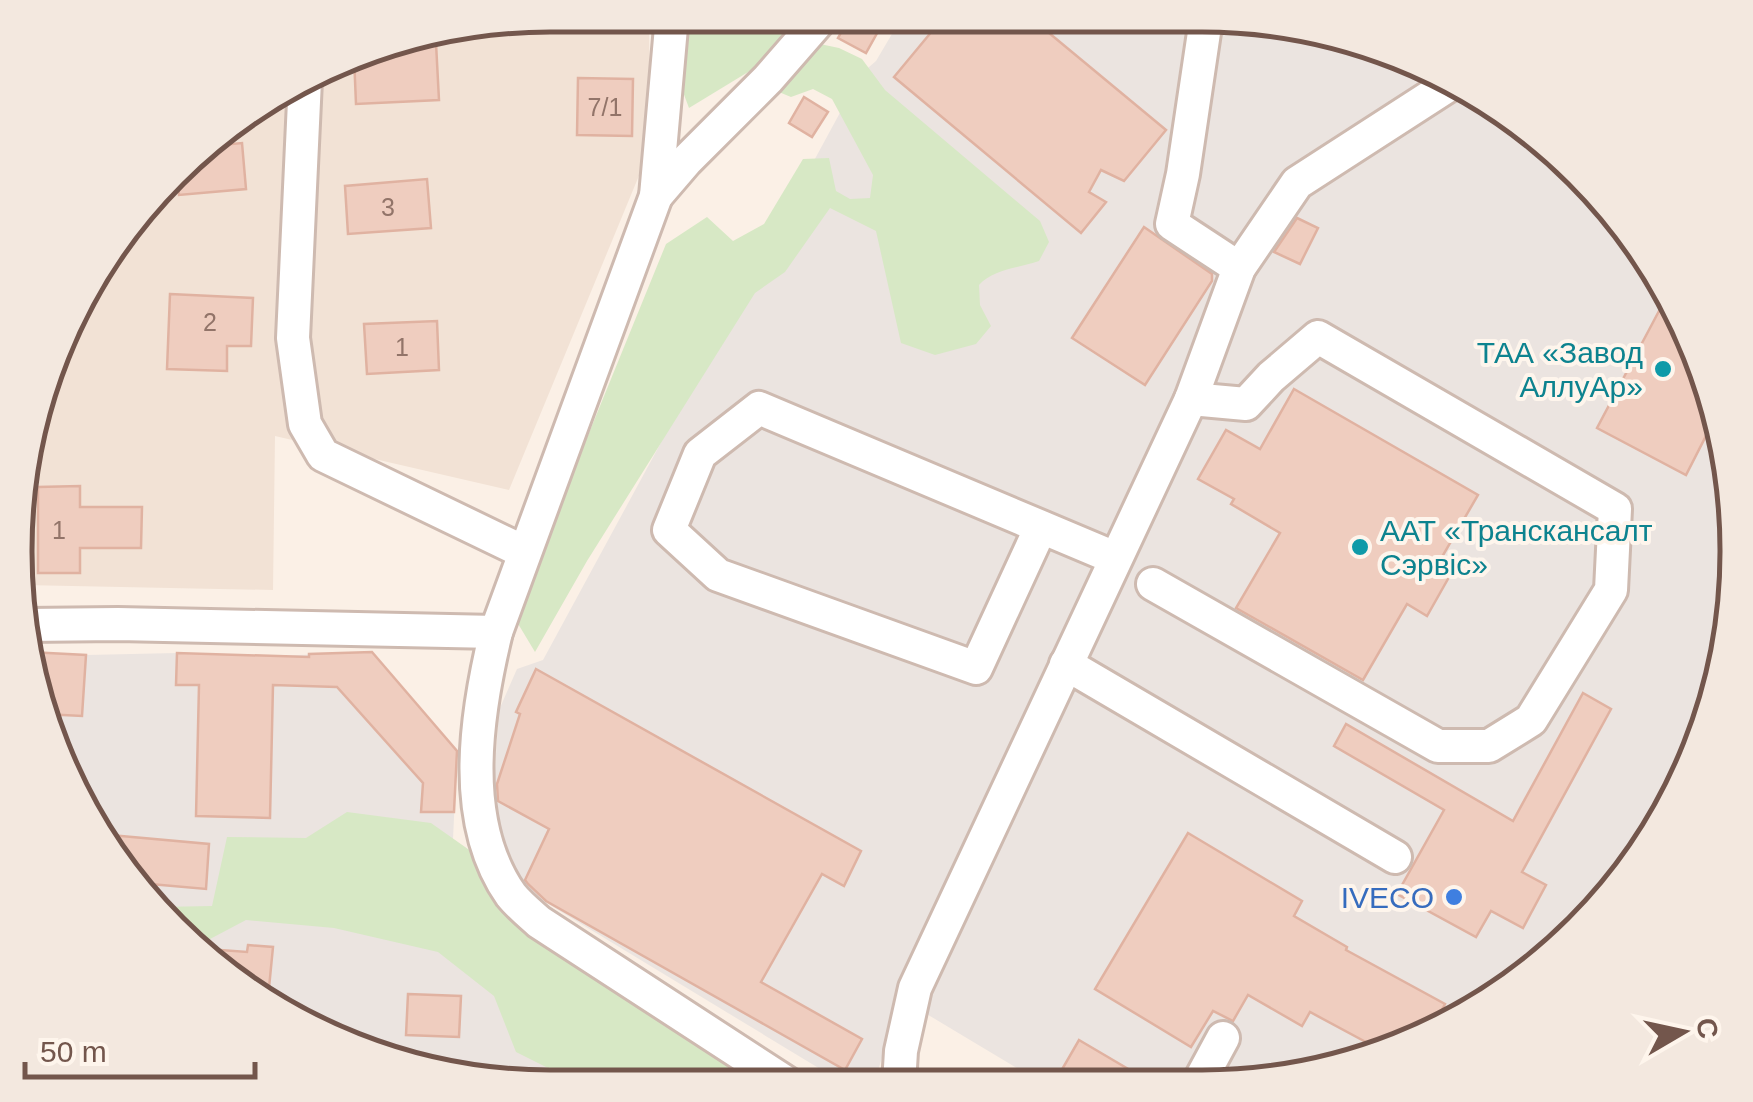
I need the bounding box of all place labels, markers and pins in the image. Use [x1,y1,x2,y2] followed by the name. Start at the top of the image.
[1477,336,1643,403] place label: ТАА «Завод АллуАр»
[1652,358,1674,380] marker: ТАА «Завод АллуАр»
[1380,514,1653,581] place label: ААТ «Транскансалт Сэрвіс»
[1349,536,1371,558] marker: ААТ «Транскансалт Сэрвіс»
[1341,881,1434,914] place label: IVECO
[1443,886,1465,908] marker: IVECO

